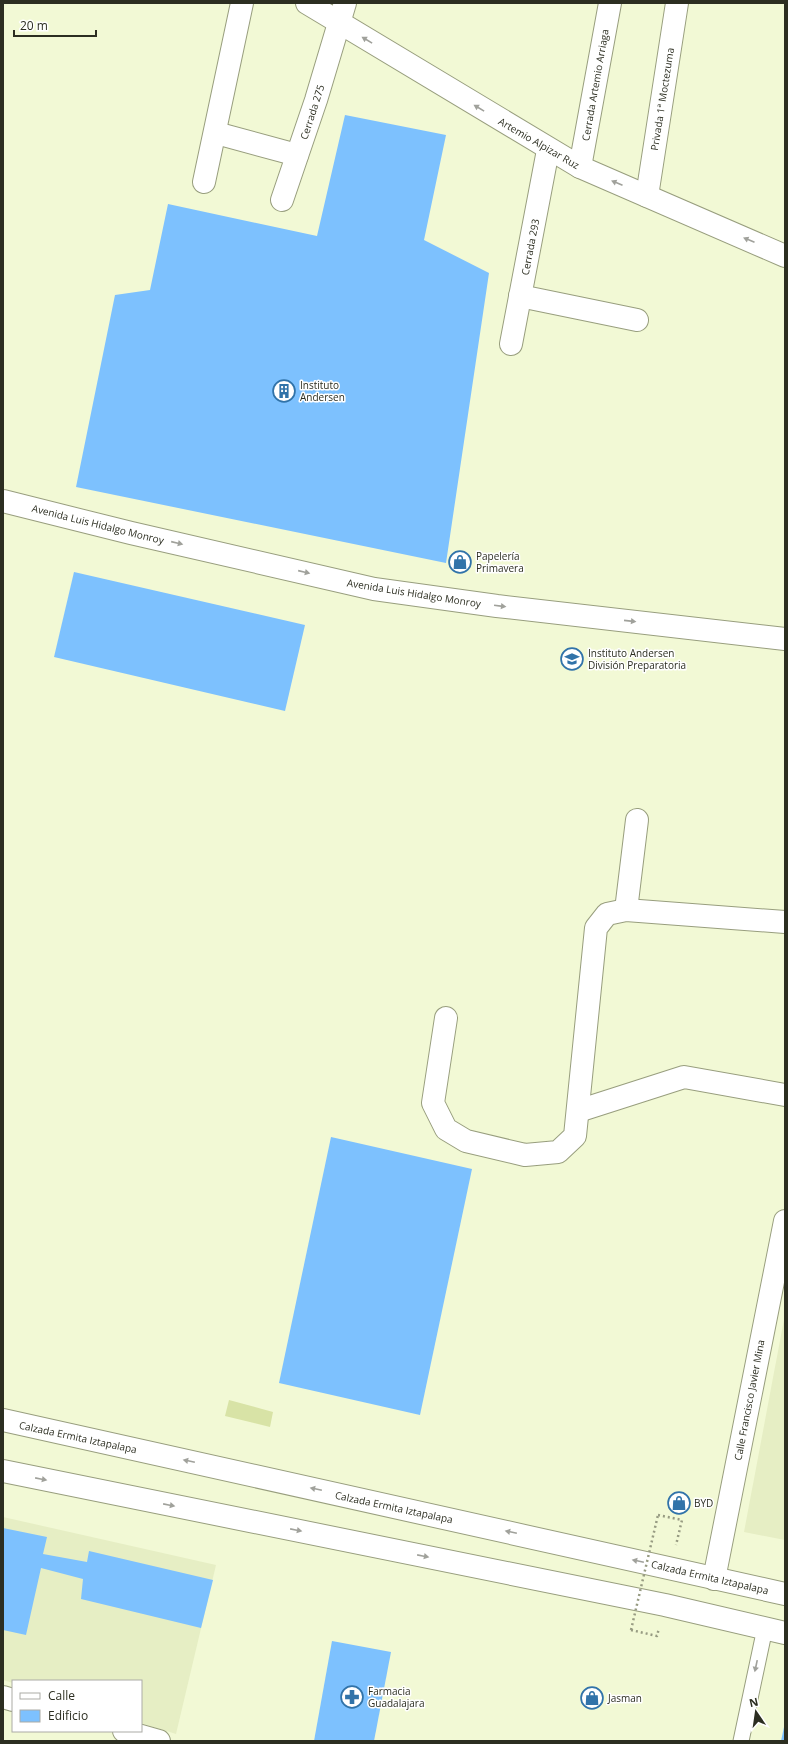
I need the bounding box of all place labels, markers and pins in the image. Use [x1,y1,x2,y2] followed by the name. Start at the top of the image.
[271,378,297,404] building icon: Instituto Andersen
[300,378,345,404] place label: Instituto Andersen
[447,549,473,575] shop icon: Papelería Primavera
[476,549,524,575] place label: Papelería Primavera
[559,646,585,672] school or university icon: Instituto Andersen División Preparatoria
[588,646,686,672] place label: Instituto Andersen División Preparatoria
[666,1490,692,1516] shop icon: BYD
[694,1496,713,1510] place label: BYD
[339,1684,365,1710] pharmacy icon: Farmacia Guadalajara
[368,1684,424,1710] place label: Farmacia Guadalajara
[579,1685,605,1711] shop icon: Jasman
[607,1691,642,1705] place label: Jasman

